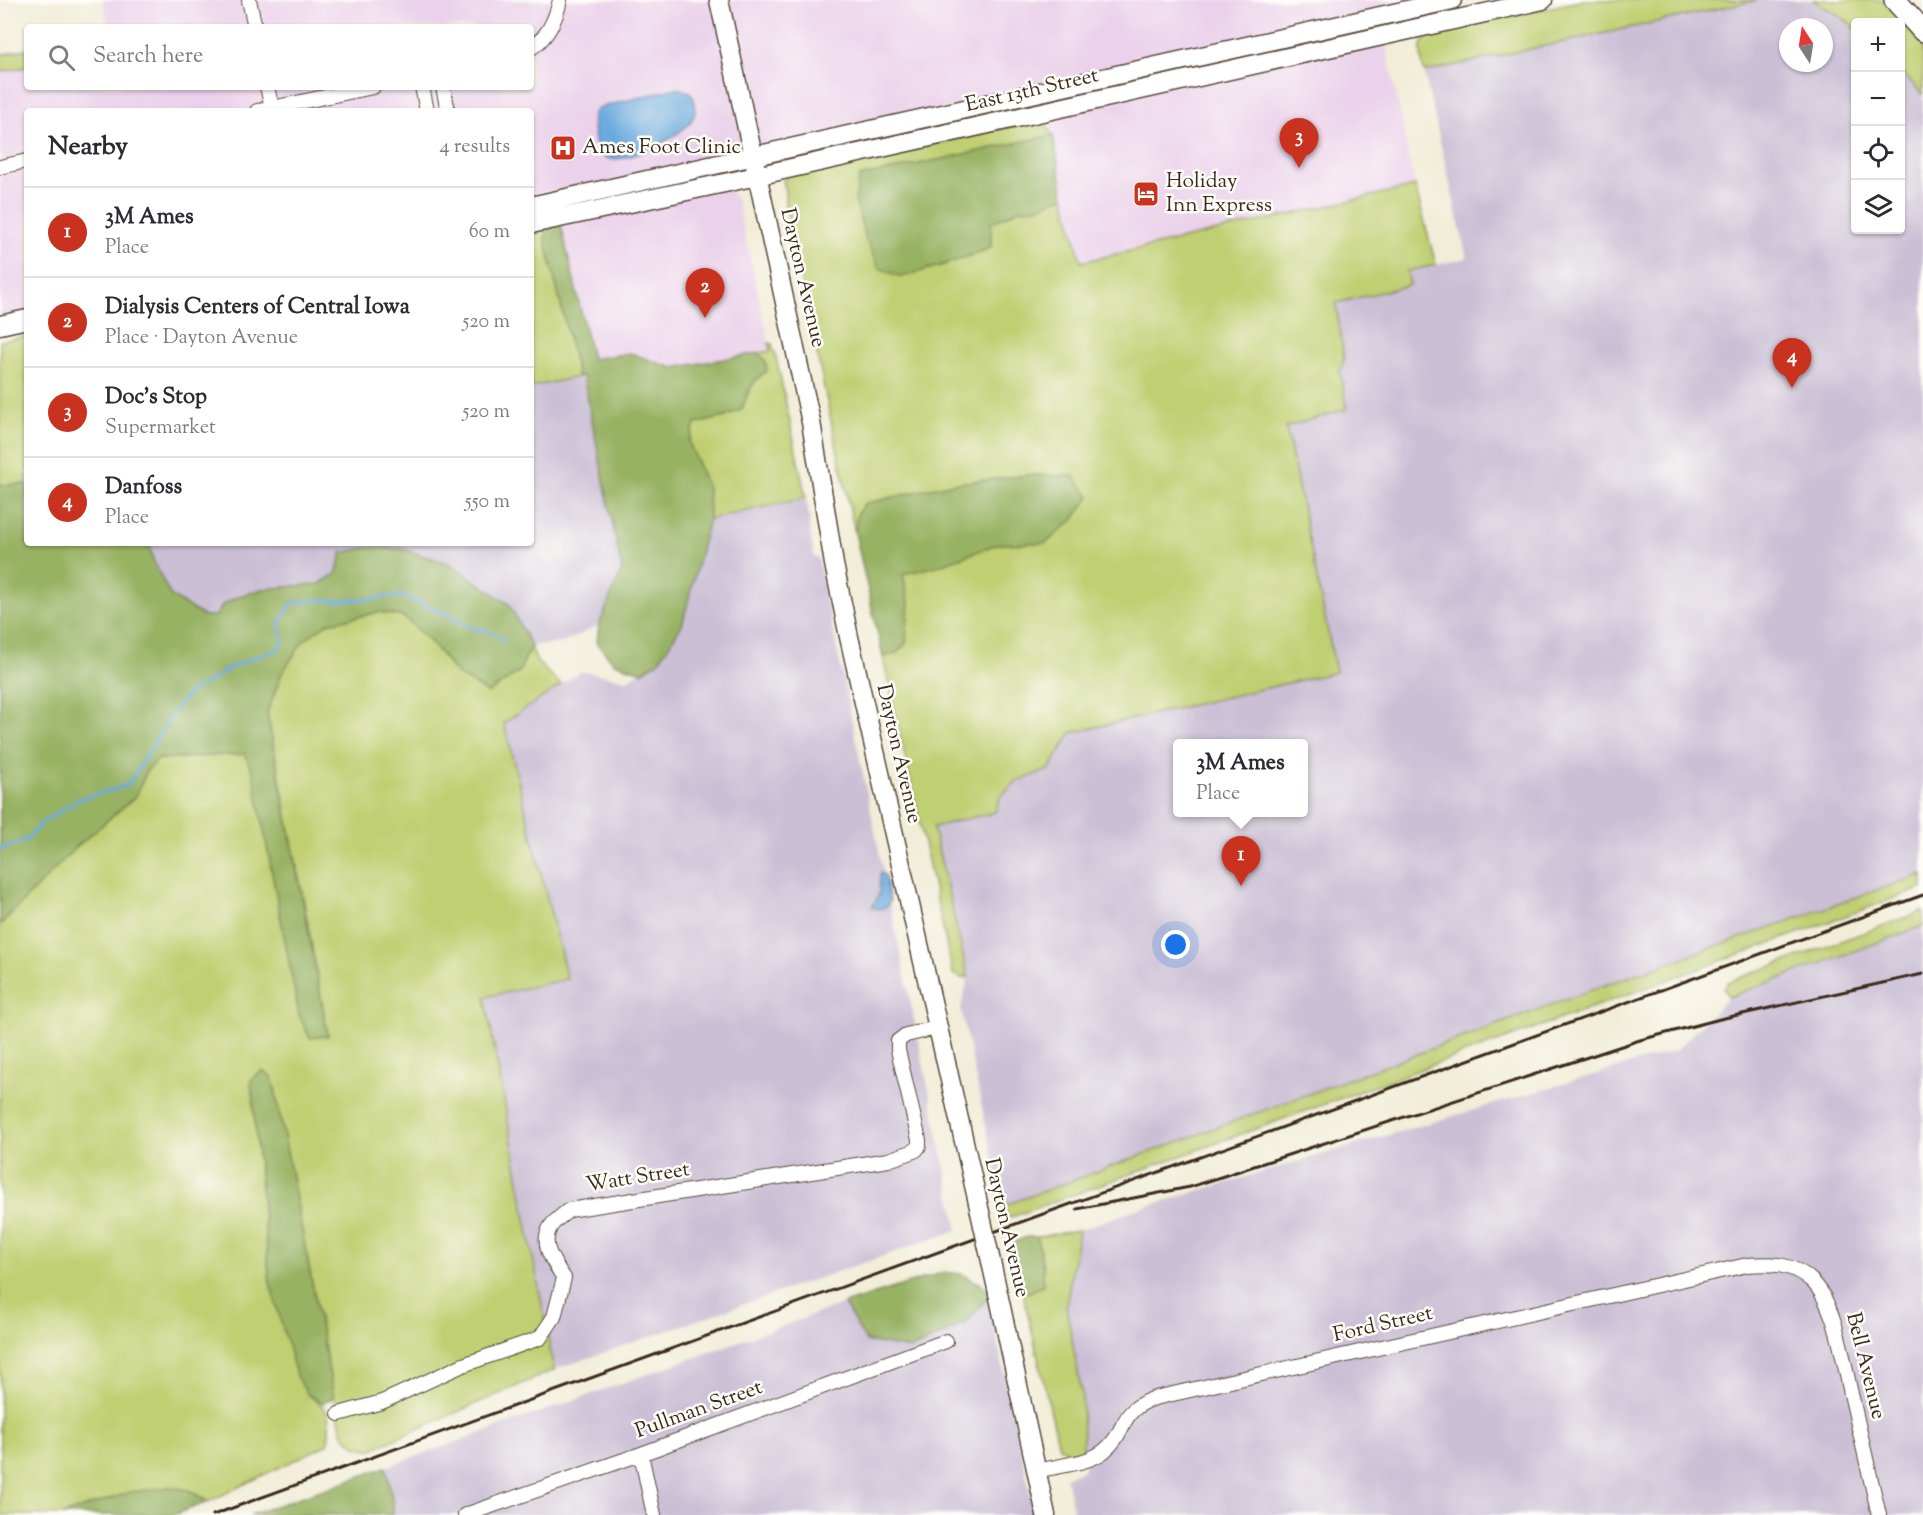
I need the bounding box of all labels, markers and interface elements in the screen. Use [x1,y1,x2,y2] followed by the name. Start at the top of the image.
[1779,18,1833,72] north arrow
[1851,18,1905,234] map controls
[1851,18,1905,72] button: +
[24,24,534,90] search box
[45,41,78,74] icon: search
[93,41,203,73] text: Search here
[962,61,1102,121] street label: East 13th Street
[1851,72,1905,126] button: −
[1280,118,1318,168] pin: 3
[1851,126,1905,180] button: locate
[48,129,128,166] text: Nearby
[439,133,510,162] text: 4 results
[548,133,578,163] hospital icon: Ames Foot Clinic
[582,133,741,163] place label: Ames Foot Clinic
[1166,167,1272,221] place label: Holiday Inn Express
[1131,179,1161,209] hotel icon: Holiday Inn Express
[1851,180,1905,234] button: layers
[105,202,194,234] text: 3M Ames
[771,205,833,351] street label: Dayton Avenue
[64,218,71,247] text: 1
[469,218,510,247] text: 60 m
[105,234,149,263] text: Place
[686,268,724,318] pin: 2
[105,292,410,324] text: Dialysis Centers of Central Iowa
[63,308,72,337] text: 2
[462,308,510,337] text: 520 m
[105,324,298,353] text: Place · Dayton Avenue
[1772,338,1812,388] pin: 4
[105,382,207,414] text: Doc's Stop
[63,398,72,427] text: 3
[462,398,510,427] text: 520 m
[105,414,216,443] text: Supermarket
[105,472,182,504] text: Danfoss
[62,488,73,517] text: 4
[465,488,510,517] text: 550 m
[105,504,149,533] text: Place
[867,681,929,827] street label: Dayton Avenue
[1173,739,1308,817] popup
[1196,748,1285,780] text: 3M Ames
[1196,780,1240,809] text: Place
[1222,836,1260,886] pin: 1
[1161,930,1190,959] your location
[584,1155,692,1201] street label: Watt Street
[975,1155,1037,1301] street label: Dayton Avenue
[1330,1299,1436,1351] street label: Ford Street
[1837,1309,1893,1423] street label: Bell Avenue
[631,1373,767,1447] street label: Pullman Street

